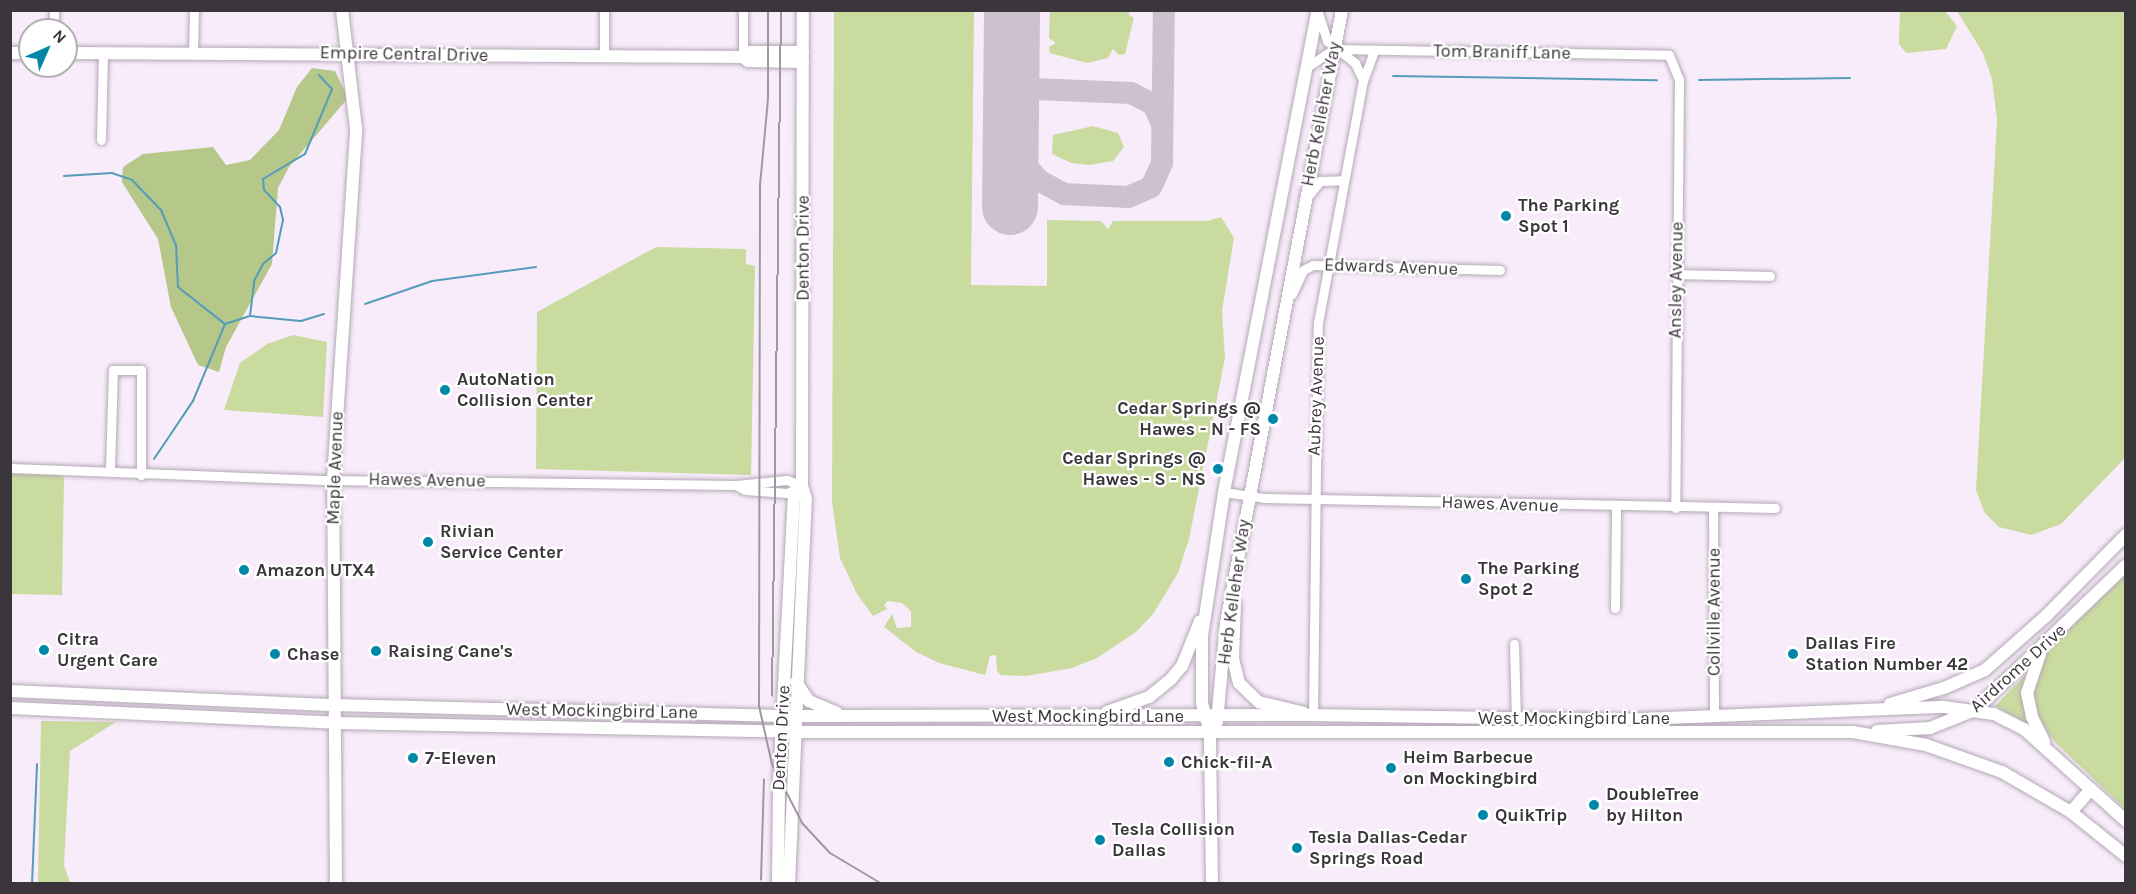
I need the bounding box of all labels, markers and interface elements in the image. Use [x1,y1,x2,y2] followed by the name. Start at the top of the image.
[18,18,78,78] north arrow
[49,26,70,47] text: N
[1296,40,1346,188] street label: Herb Kelleher Way
[1433,40,1571,64] street label: Tom Braniff Lane
[320,42,488,66] street label: Empire Central Drive
[792,195,814,301] street label: Denton Drive
[1518,195,1619,238] place label: The Parking Spot 1
[1499,209,1513,223] marker: The Parking Spot 1
[1664,221,1688,339] street label: Ansley Avenue
[1324,254,1458,280] street label: Edwards Avenue
[1303,336,1329,456] street label: Aubrey Avenue
[457,369,593,412] place label: AutoNation Collision Center
[438,383,452,397] marker: AutoNation Collision Center
[1117,398,1261,440] place label: Cedar Springs @ Hawes - N - FS
[322,411,348,525] street label: Maple Avenue
[1266,412,1280,426] marker: Cedar Springs @ Hawes - N - FS
[1062,448,1206,490] place label: Cedar Springs @ Hawes - S - NS
[1211,462,1225,476] marker: Cedar Springs @ Hawes - S - NS
[368,468,486,492] street label: Hawes Avenue
[1441,491,1559,517] street label: Hawes Avenue
[1213,518,1255,666] street label: Herb Kelleher Way
[440,521,563,564] place label: Rivian Service Center
[421,535,435,549] marker: Rivian Service Center
[1703,548,1725,676] street label: Collville Avenue
[1478,558,1579,600] place label: The Parking Spot 2
[256,559,375,581] place label: Amazon UTX4
[237,563,251,577] marker: Amazon UTX4
[1459,572,1473,586] marker: The Parking Spot 2
[1966,619,2070,717] street label: Airdrome Drive
[57,629,158,672] place label: Citra Urgent Care
[1805,633,1968,676] place label: Dallas Fire Station Number 42
[388,640,513,662] place label: Raising Cane's
[35,641,53,659] marker: Citra Urgent Care
[287,643,339,665] place label: Chase
[369,644,383,658] marker: Raising Cane's
[268,647,282,661] marker: Chase
[1786,647,1800,661] marker: Dallas Fire Station Number 42
[767,685,795,791] street label: Denton Drive
[506,699,698,723] street label: West Mockingbird Lane
[992,705,1184,727] street label: West Mockingbird Lane
[1478,707,1670,729] street label: West Mockingbird Lane
[425,747,496,769] place label: 7-Eleven
[1403,747,1538,789] place label: Heim Barbecue on Mockingbird
[406,751,420,765] marker: 7-Eleven
[1181,751,1272,773] place label: Chick-fil-A
[1162,755,1176,769] marker: Chick-fil-A
[1384,761,1398,775] marker: Heim Barbecue on Mockingbird
[1606,784,1699,826] place label: DoubleTree by Hilton
[1587,798,1601,812] marker: DoubleTree by Hilton
[1495,804,1567,826] place label: QuikTrip
[1476,808,1490,822] marker: QuikTrip
[1112,819,1235,862] place label: Tesla Collision Dallas
[1309,827,1467,870] place label: Tesla Dallas-Cedar Springs Road
[1093,833,1107,847] marker: Tesla Collision Dallas
[1290,841,1304,855] marker: Tesla Dallas-Cedar Springs Road

